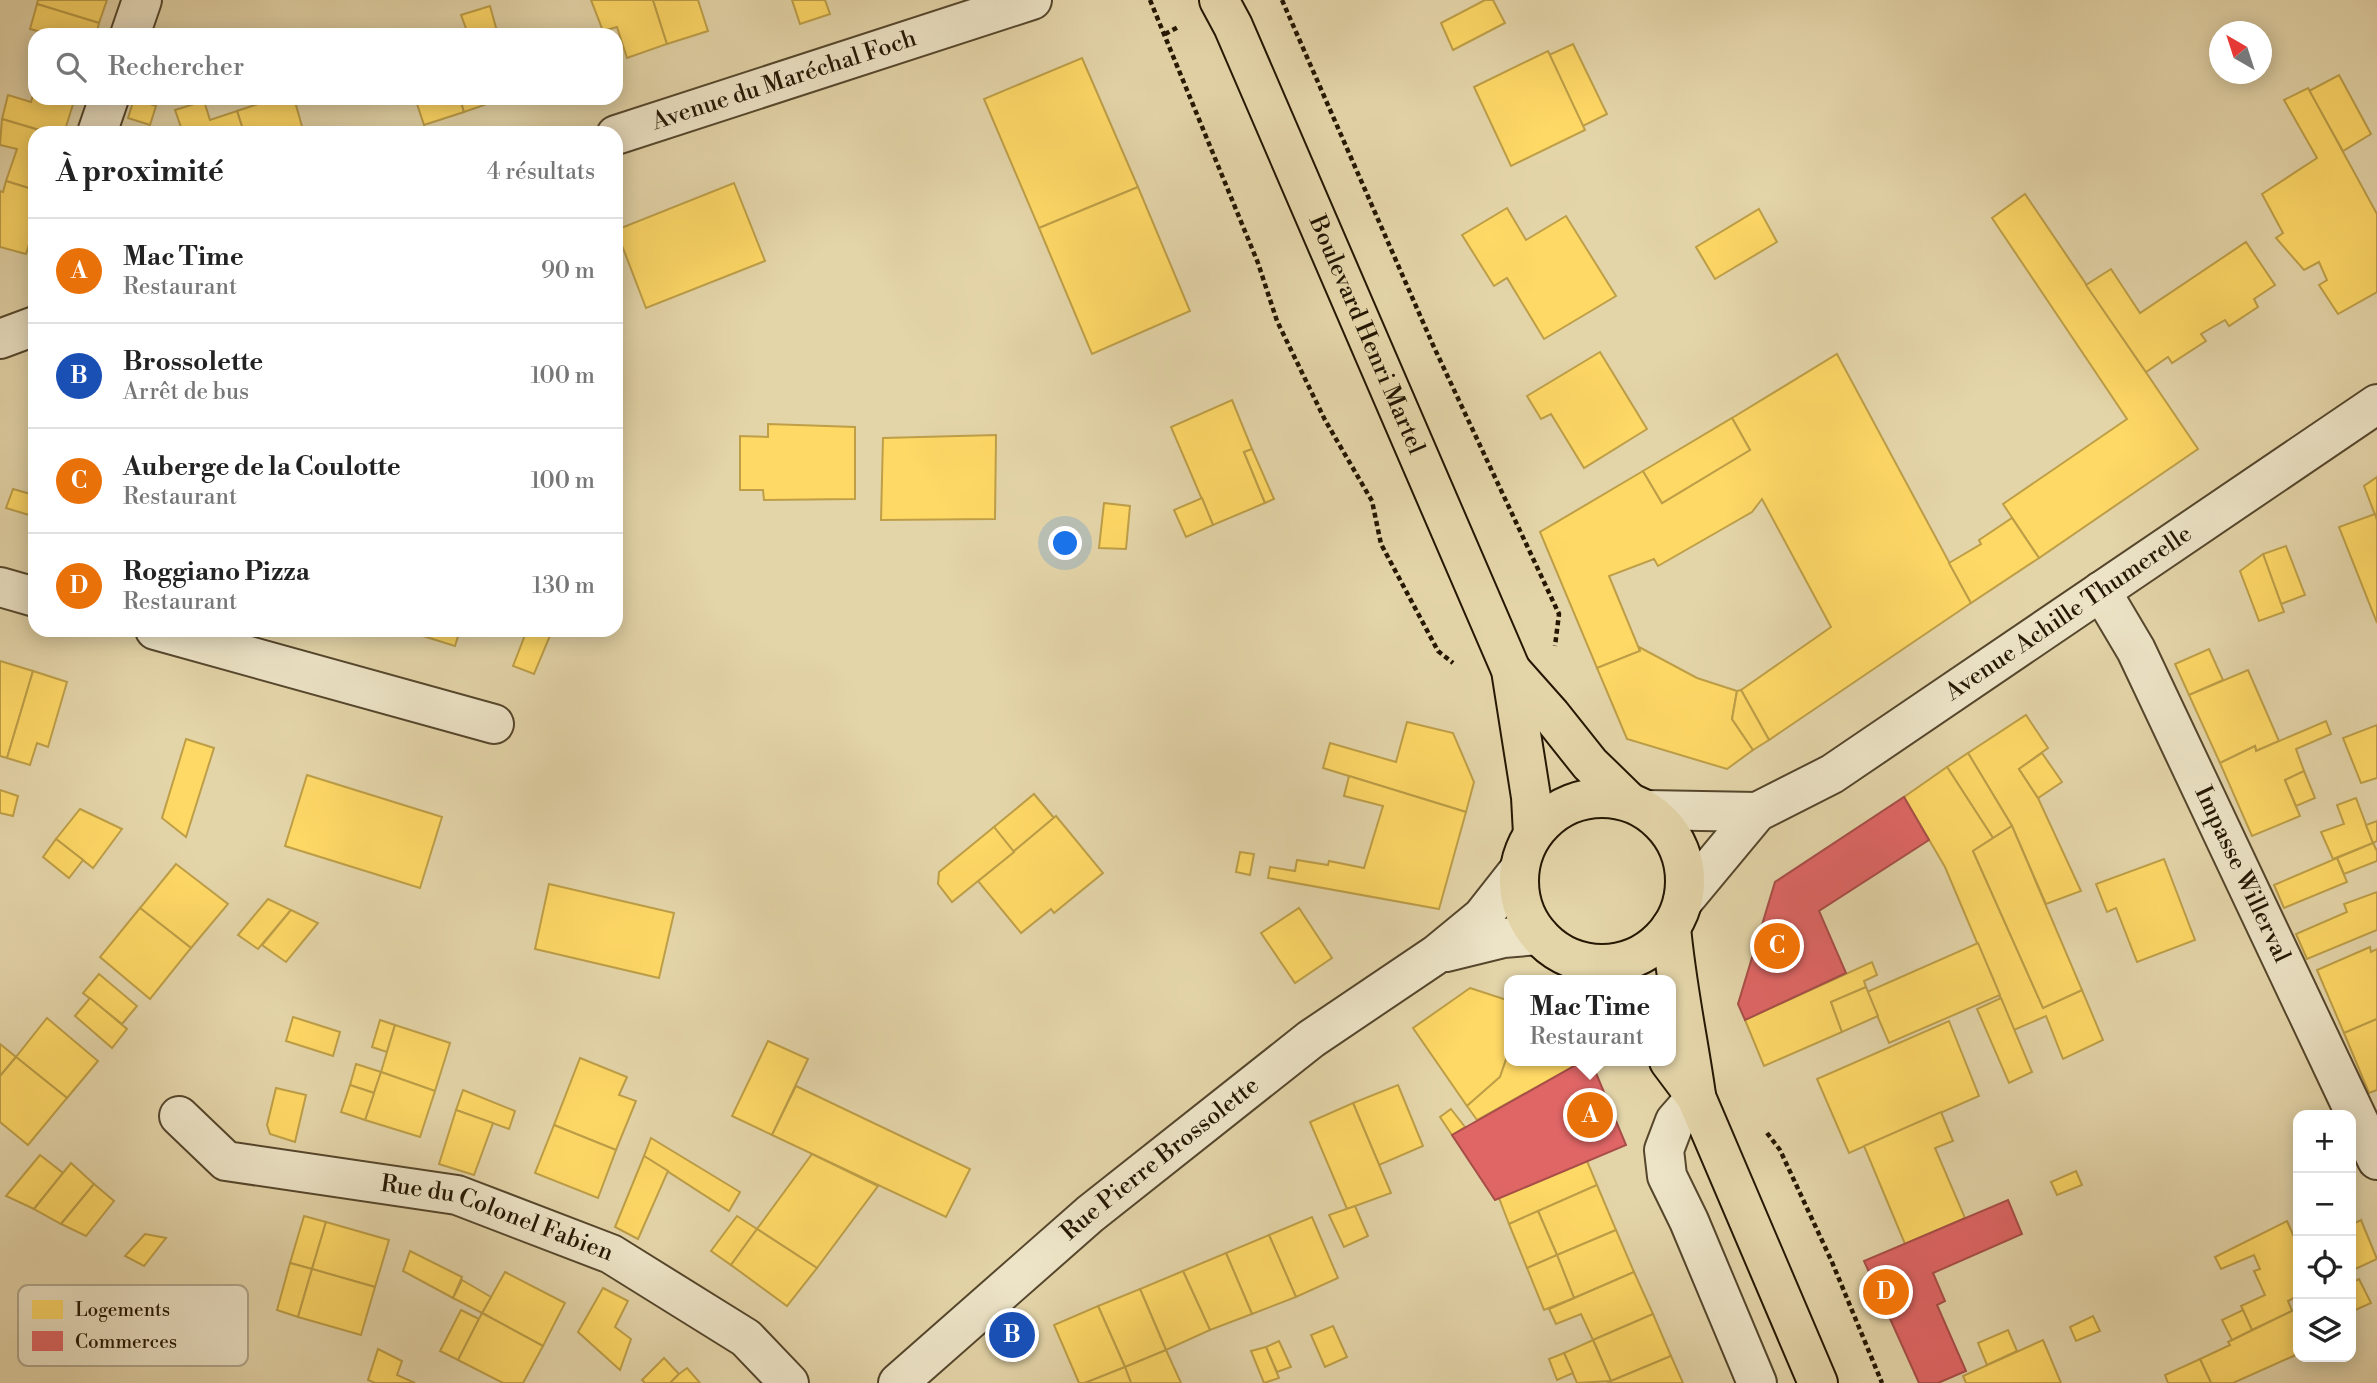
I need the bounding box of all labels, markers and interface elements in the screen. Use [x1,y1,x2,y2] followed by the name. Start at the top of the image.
[2209,21,2272,84] north arrow
[647,23,920,138] street label: Avenue du Maréchal Foch
[28,28,623,105] search box
[52,48,90,86] icon: search
[108,51,244,83] text: Rechercher
[56,153,224,191] text: À proximité
[487,158,595,186] text: 4 résultats
[1301,210,1431,459] street label: Boulevard Henri Martel
[123,241,244,273] text: Mac Time
[71,257,87,285] text: A
[541,257,595,285] text: 90 m
[123,273,237,301] text: Restaurant
[123,346,263,378] text: Brossolette
[70,362,88,390] text: B
[530,362,595,390] text: 100 m
[123,378,249,406] text: Arrêt de bus
[123,451,401,483] text: Auberge de la Coulotte
[71,467,87,495] text: C
[530,467,595,495] text: 100 m
[123,483,237,511] text: Restaurant
[1939,519,2198,708] street label: Avenue Achille Thumerelle
[1048,526,1082,560] your location
[123,556,310,588] text: Roggiano Pizza
[70,572,88,600] text: D
[532,572,595,600] text: 130 m
[123,588,237,616] text: Restaurant
[2188,781,2297,968] street label: Impasse Willerval
[1754,920,1800,972] pin: C
[1504,975,1676,1066] popup
[1530,991,1650,1023] text: Mac Time
[1530,1023,1644,1051] text: Restaurant
[1055,1071,1265,1247] street label: Rue Pierre Brossolette
[1567,1089,1613,1141] pin: A
[2293,1110,2356,1362] map controls
[2293,1110,2356,1173] button: +
[378,1169,617,1268] street label: Rue du Colonel Fabien
[2293,1173,2356,1236] button: −
[2293,1236,2356,1299] button: locate
[1863,1266,1909,1318] pin: D
[18,1285,248,1366] legend
[75,1298,170,1322] text: Logements
[2293,1299,2356,1362] button: layers
[989,1309,1035,1361] pin: B
[75,1330,177,1354] text: Commerces

